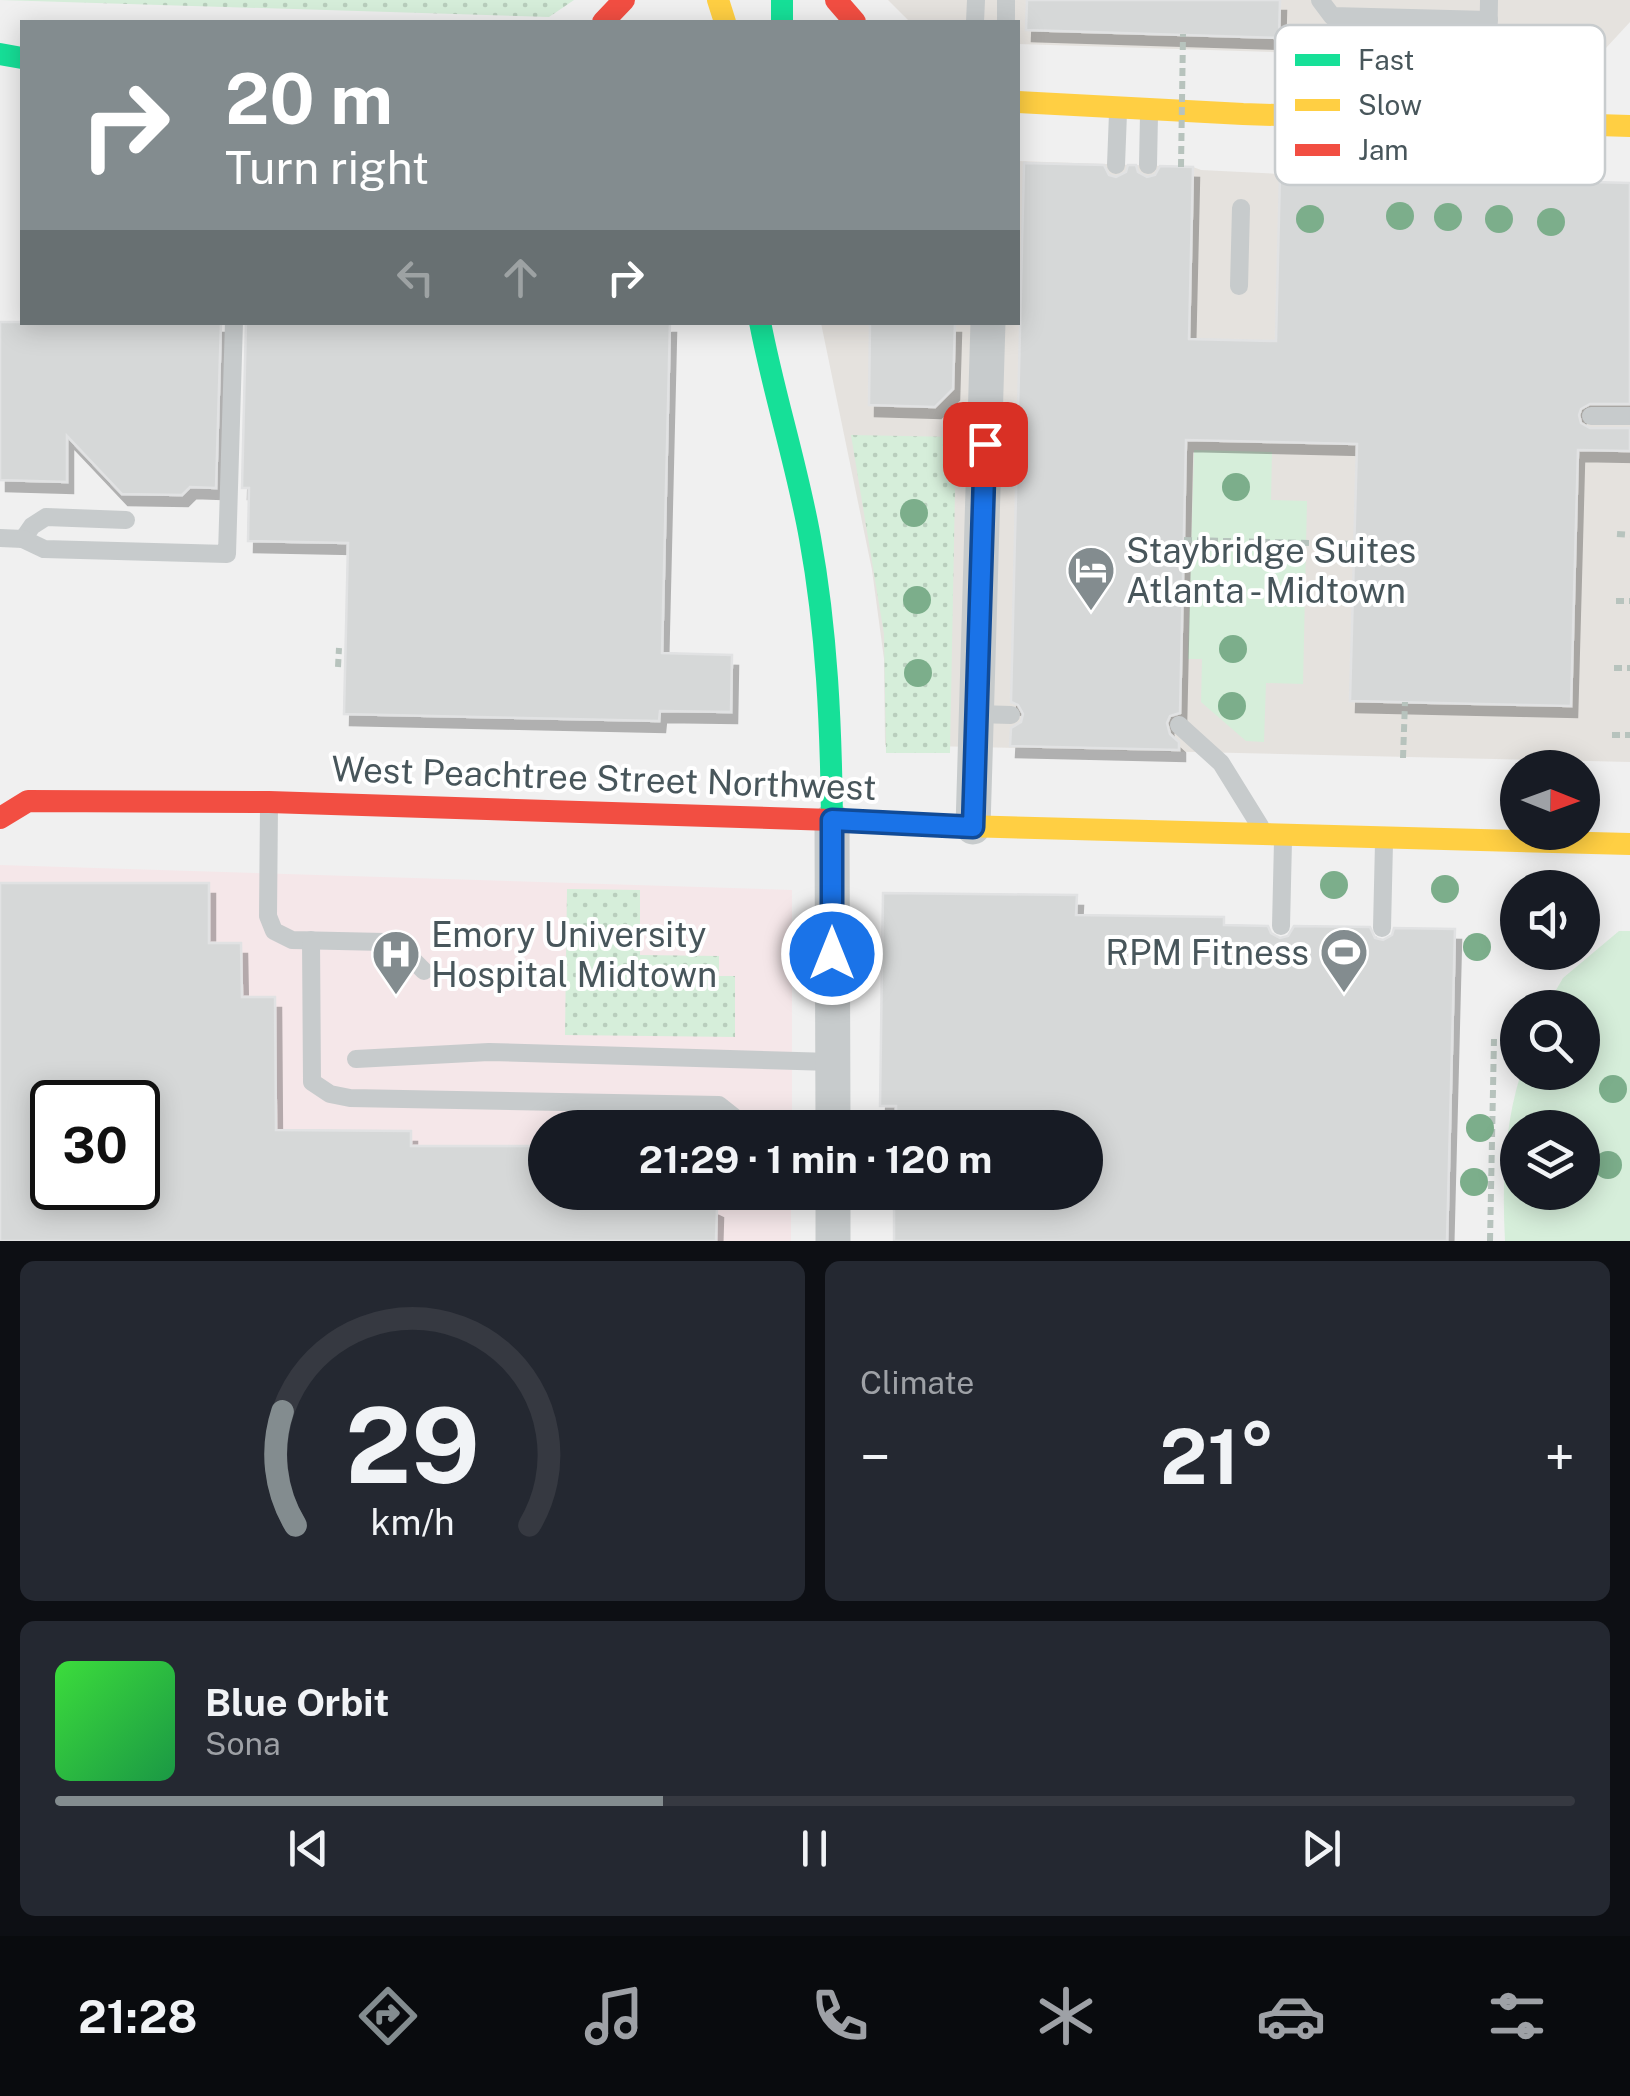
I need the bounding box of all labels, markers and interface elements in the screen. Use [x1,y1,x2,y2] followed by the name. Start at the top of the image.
[1275,25,1605,185] legend
[1358,43,1414,76] text: Fast
[225,57,393,140] text: 20 m
[60,60,190,190] icon: right
[1358,88,1422,121] text: Slow
[1358,133,1409,166] text: Jam
[225,141,429,194] text: Turn right
[388,250,443,305] icon: left
[493,250,548,305] icon: ahead
[598,250,653,305] icon: right
[943,402,1028,487] pin
[958,417,1013,472] icon: arrive
[1126,530,1416,611] place label: Staybridge Suites Atlanta - Midtown
[1065,544,1117,612] hotel icon: Staybridge Suites Atlanta - Midtown
[331,748,877,808] street label: West Peachtree Street Northwest
[1500,750,1600,850] north arrow
[1500,750,1600,1210] map controls
[1500,870,1600,970] button: sound
[780,902,884,1006] position arrow
[431,914,717,995] place label: Emory University Hospital Midtown
[1318,926,1370,994] sports icon: RPM Fitness
[370,928,422,996] hospital icon: Emory University Hospital Midtown
[1105,932,1309,973] place label: RPM Fitness
[1500,990,1600,1090] button: search
[30,1080,160,1210] speed limit sign: 30
[1500,1110,1600,1210] button: layers
[639,1137,992,1182] text: 21:29 · 1 min · 120 m
[860,1364,974,1401] text: Climate
[345,1384,480,1506] text: 29
[1160,1413,1275,1501] text: 21°
[860,1425,891,1489] text: −
[1545,1425,1575,1489] text: +
[370,1501,455,1543] text: km/h
[205,1680,389,1725] text: Blue Orbit
[205,1725,281,1762] text: Sona
[281,1821,336,1876] icon: previous
[787,1821,842,1876] icon: pause
[1294,1821,1349,1876] icon: next
[353,1981,423,2051] icon: directions
[579,1981,649,2051] icon: music
[805,1981,875,2051] icon: phone
[1031,1981,1101,2051] icon: climate
[1256,1981,1326,2051] icon: car
[1482,1981,1552,2051] icon: filters
[78,1990,198,2043] text: 21:28

